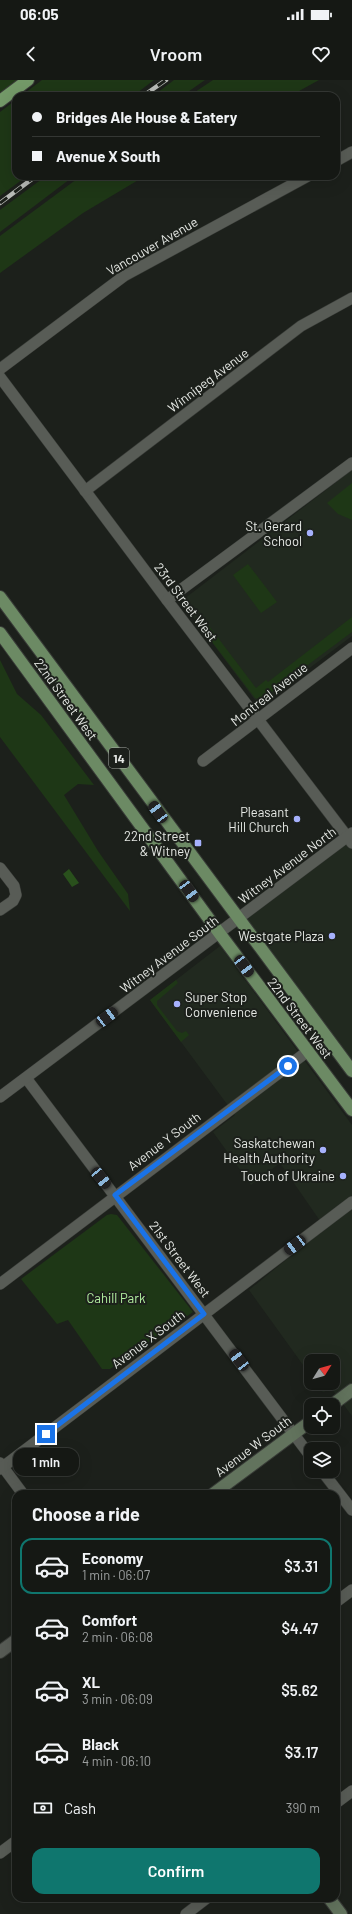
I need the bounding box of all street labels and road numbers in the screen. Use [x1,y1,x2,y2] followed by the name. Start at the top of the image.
[103,213,201,279] street label: Vancouver Avenue
[164,344,252,416] street label: Winnipeg Avenue
[151,559,221,645] street label: 23rd Street West
[31,655,101,743] street label: 22nd Street West
[227,659,311,729] street label: Montreal Avenue
[109,748,129,768] road number: 14
[235,823,339,907] street label: Witney Avenue North
[117,912,221,996] street label: Witney Avenue South
[264,974,336,1062] street label: 22nd Street West
[124,1108,204,1174] street label: Avenue Y South
[146,1218,214,1300] street label: 21st Street West
[108,1306,188,1372] street label: Avenue X South
[212,1412,294,1480] street label: Avenue W South

